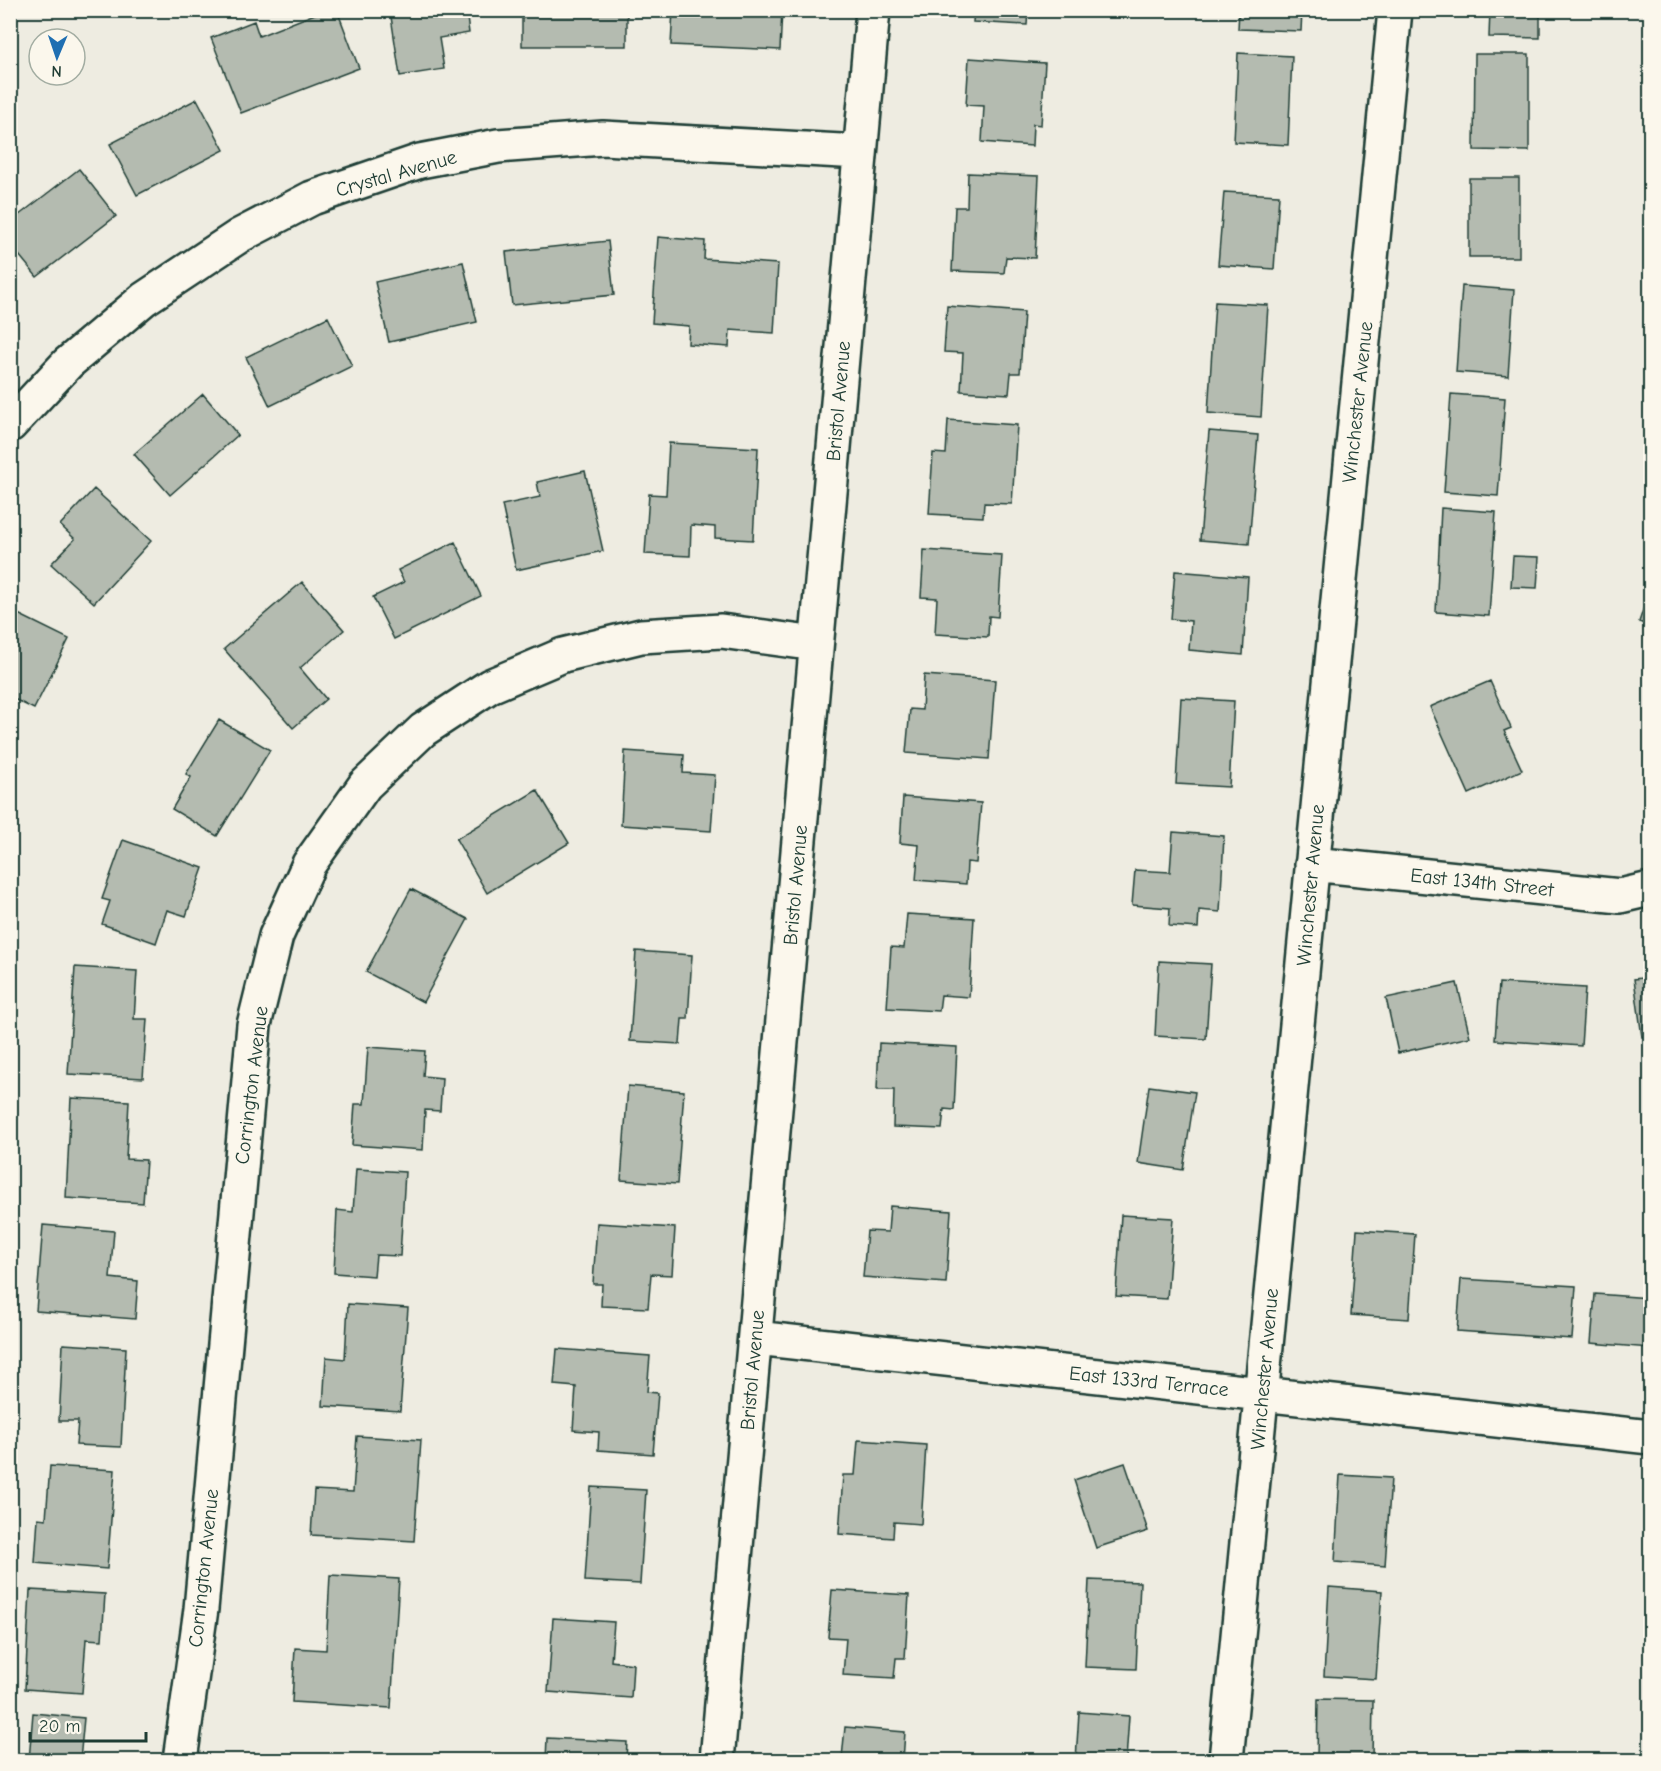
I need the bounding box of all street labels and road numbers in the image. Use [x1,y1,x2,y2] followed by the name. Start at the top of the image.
[333,145,459,202] street label: Crystal Avenue
[1338,320,1377,484] street label: Winchester Avenue
[822,340,855,462] street label: Bristol Avenue
[1292,803,1329,967] street label: Winchester Avenue
[779,824,812,946] street label: Bristol Avenue
[1409,864,1556,902] street label: East 134th Street
[230,1005,273,1166] street label: Corrington Avenue
[1246,1287,1283,1451] street label: Winchester Avenue
[736,1309,769,1431] street label: Bristol Avenue
[1068,1362,1230,1401] street label: East 133rd Terrace
[184,1488,223,1648] street label: Corrington Avenue

